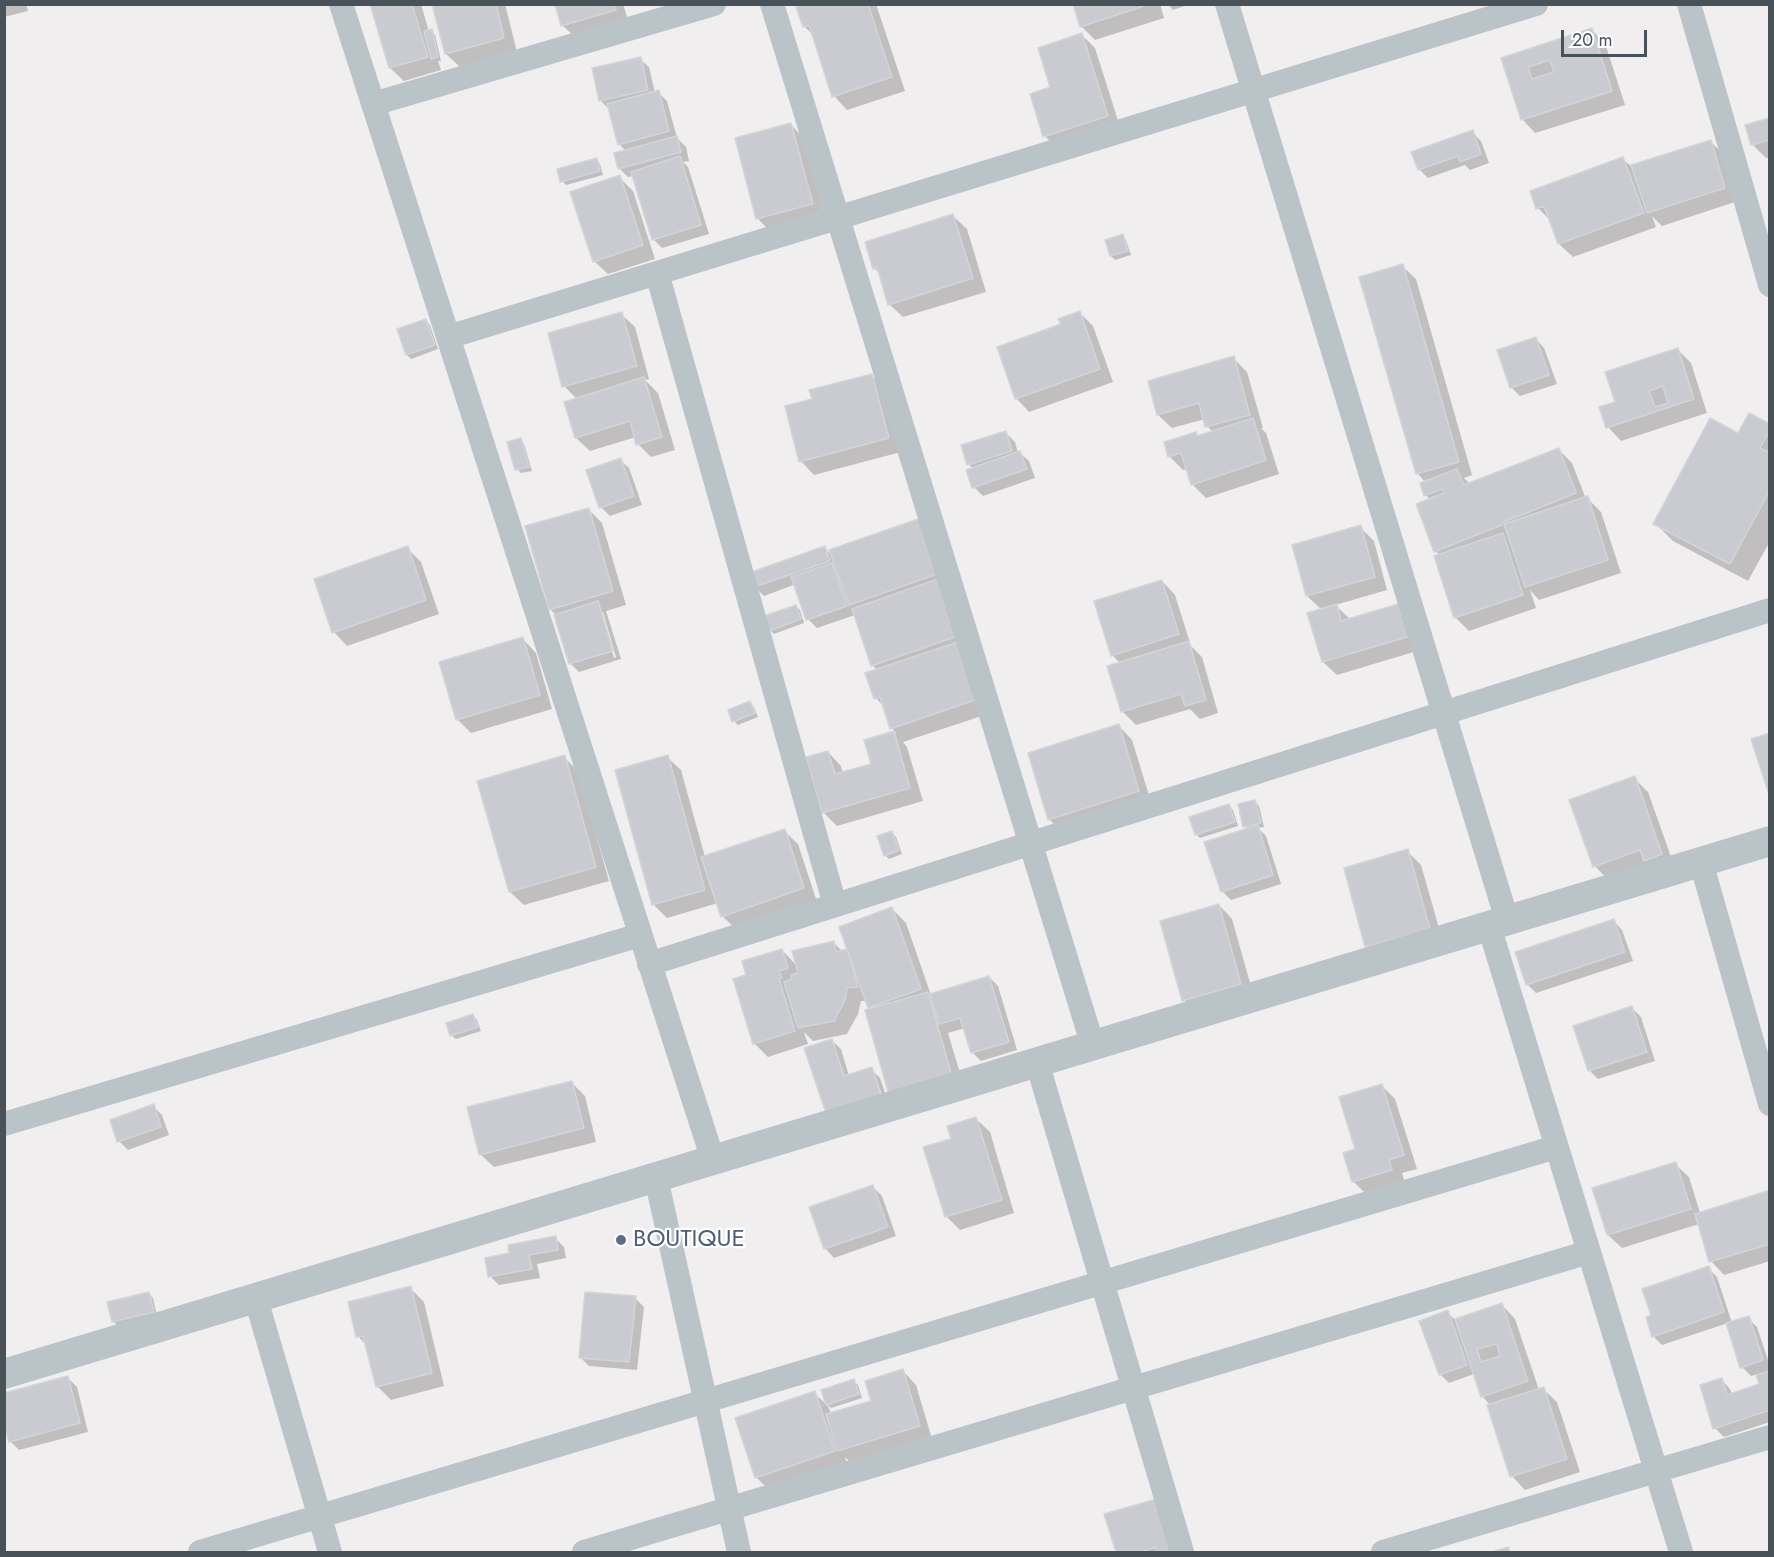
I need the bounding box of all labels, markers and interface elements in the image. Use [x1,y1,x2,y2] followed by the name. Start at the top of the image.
[1564,18,1650,56] scale bar
[1572,27,1612,53] text: 20 m
[633,1226,745,1254] place label: BOUTIQUE
[614,1233,628,1247] marker: BOUTIQUE

